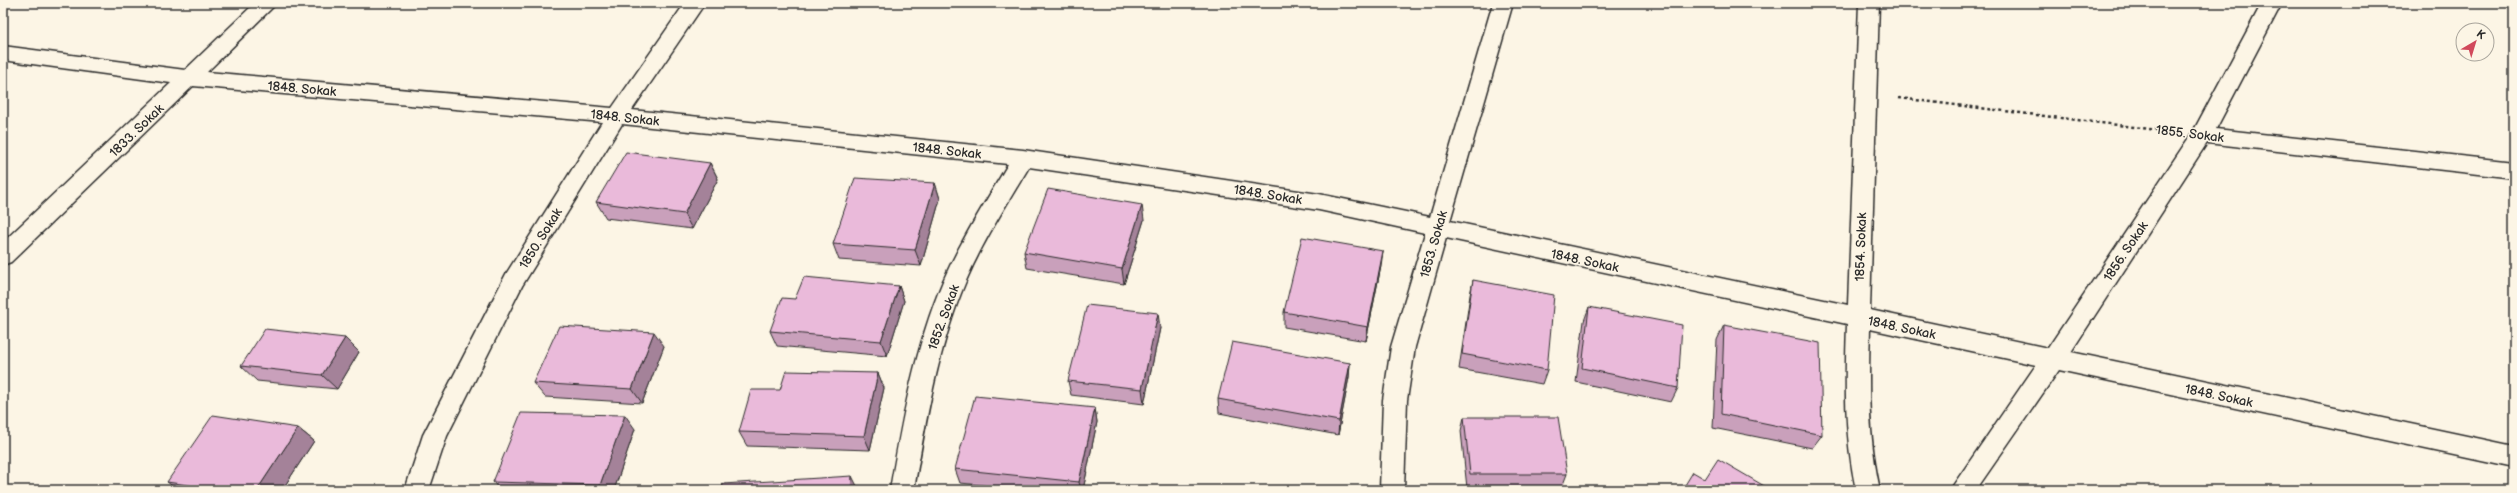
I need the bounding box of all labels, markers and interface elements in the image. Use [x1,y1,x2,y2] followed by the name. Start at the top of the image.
[2455,22,2495,62] north arrow
[2474,27,2488,42] text: K
[267,78,338,100] street label: 1848. Sokak
[106,100,168,161] street label: 1833. Sokak
[590,106,661,130] street label: 1848. Sokak
[2155,122,2225,146] street label: 1855. Sokak
[912,139,983,163] street label: 1848. Sokak
[1233,182,1304,208] street label: 1848. Sokak
[516,205,566,272] street label: 1850. Sokak
[1417,208,1451,280] street label: 1853. Sokak
[1852,212,1870,282] street label: 1854. Sokak
[2100,218,2152,285] street label: 1856. Sokak
[1549,246,1621,276] street label: 1848. Sokak
[925,282,963,352] street label: 1852. Sokak
[1866,313,1938,343] street label: 1848. Sokak
[2183,381,2255,411] street label: 1848. Sokak

